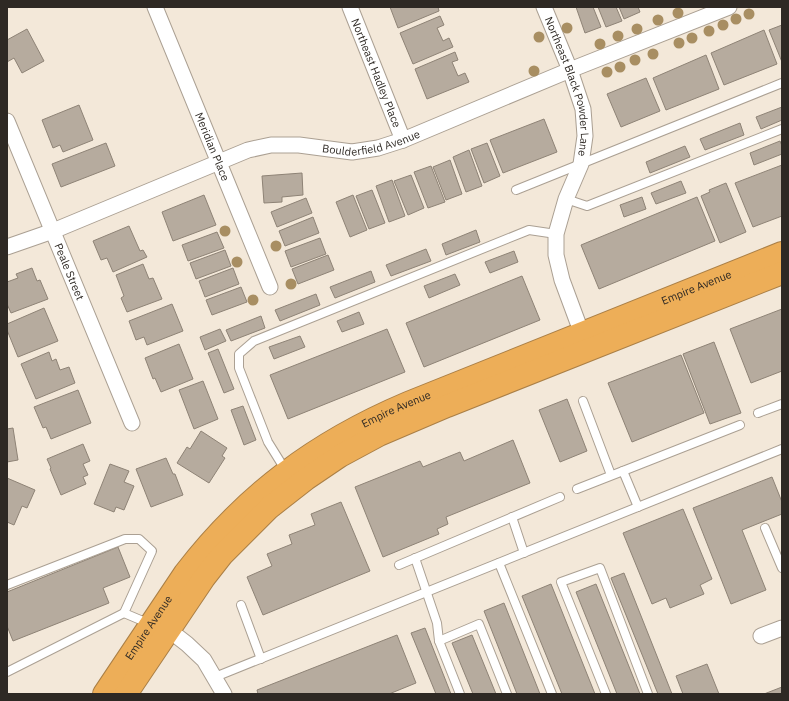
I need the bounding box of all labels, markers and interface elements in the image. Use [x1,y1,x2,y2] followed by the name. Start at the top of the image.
[542,15,592,157] street label: Northeast Black Powder Lane
[348,16,404,129] street label: Northeast Hadley Place
[192,110,233,183] street label: Meridian Place
[321,127,422,159] street label: Boulderfield Avenue
[51,241,87,302] street label: Peale Street
[659,267,734,308] street label: Empire Avenue
[359,388,433,431] street label: Empire Avenue
[122,593,175,662] street label: Empire Avenue

